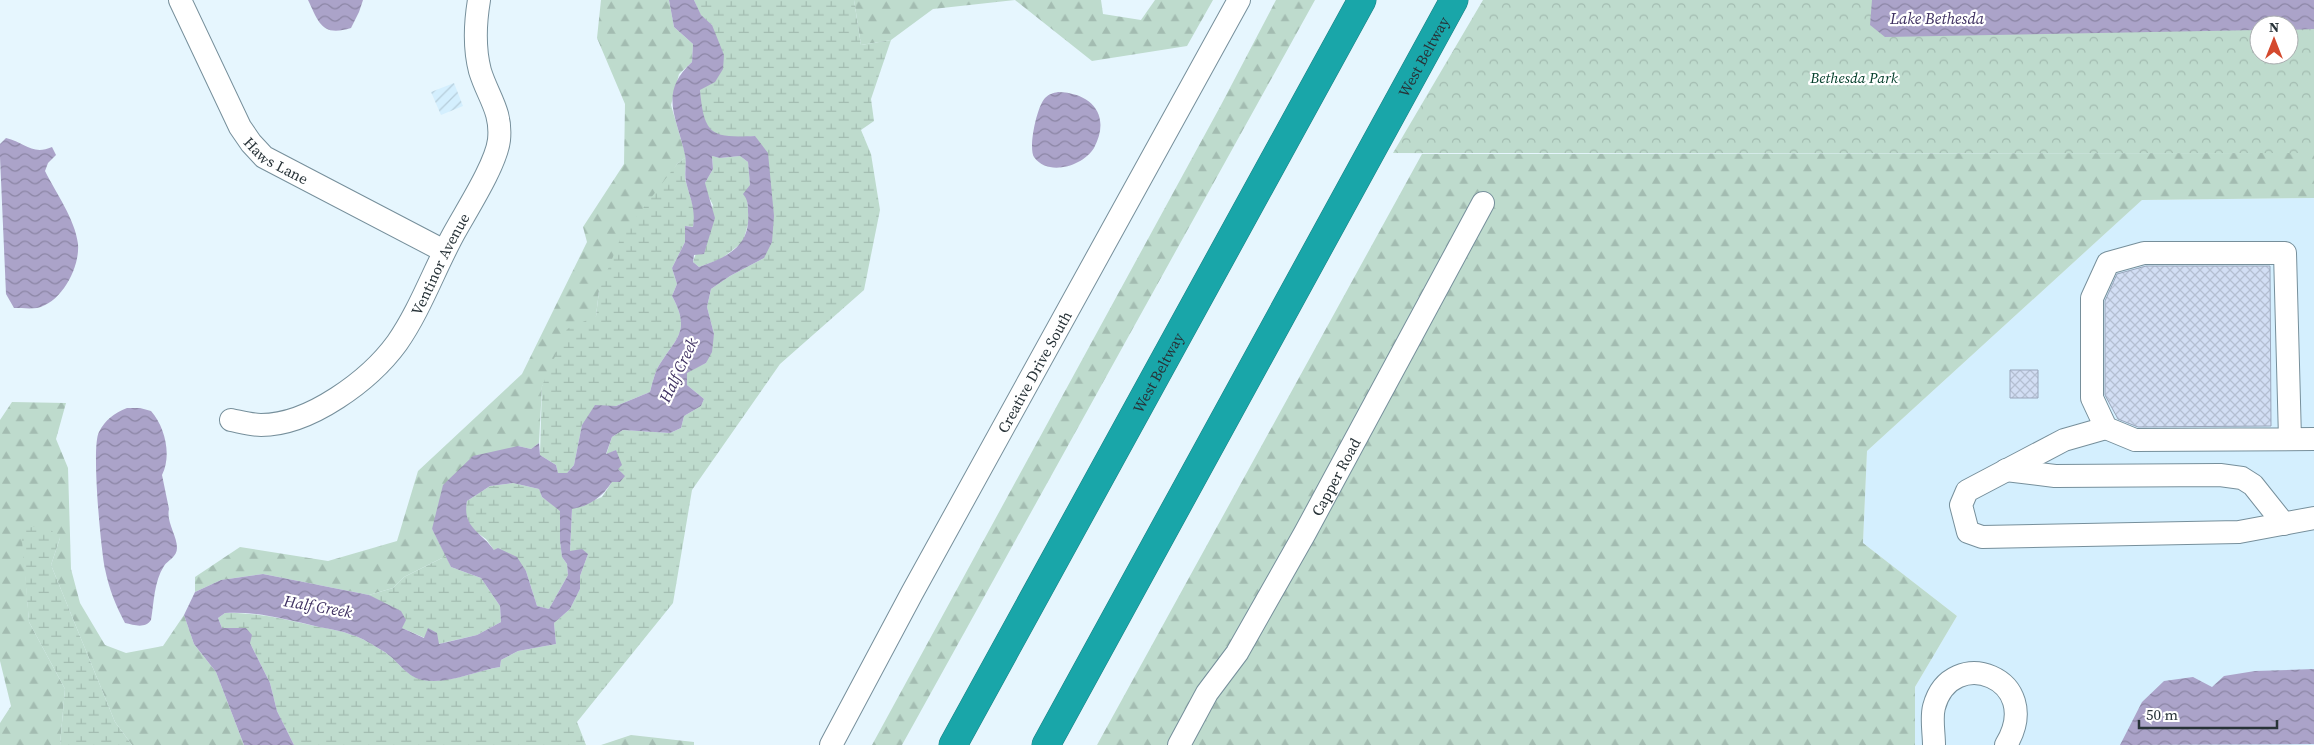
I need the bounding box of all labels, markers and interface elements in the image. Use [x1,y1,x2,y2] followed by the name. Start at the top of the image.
[1889,7,1985,29] water label: Lake Bethesda
[1393,12,1454,100] street label: West Beltway
[2249,15,2299,65] north arrow
[2269,17,2279,37] text: N
[1809,67,1899,88] park label: Bethesda Park
[239,132,312,189] street label: Haws Lane
[405,209,474,318] street label: Ventinor Avenue
[992,307,1076,437] street label: Creative Drive South
[1127,328,1188,416] street label: West Beltway
[653,334,703,407] water label: Half Creek
[1306,434,1365,519] street label: Capper Road
[281,589,354,623] water label: Half Creek
[2139,698,2276,730] scale bar
[2146,704,2178,725] text: 50 m

